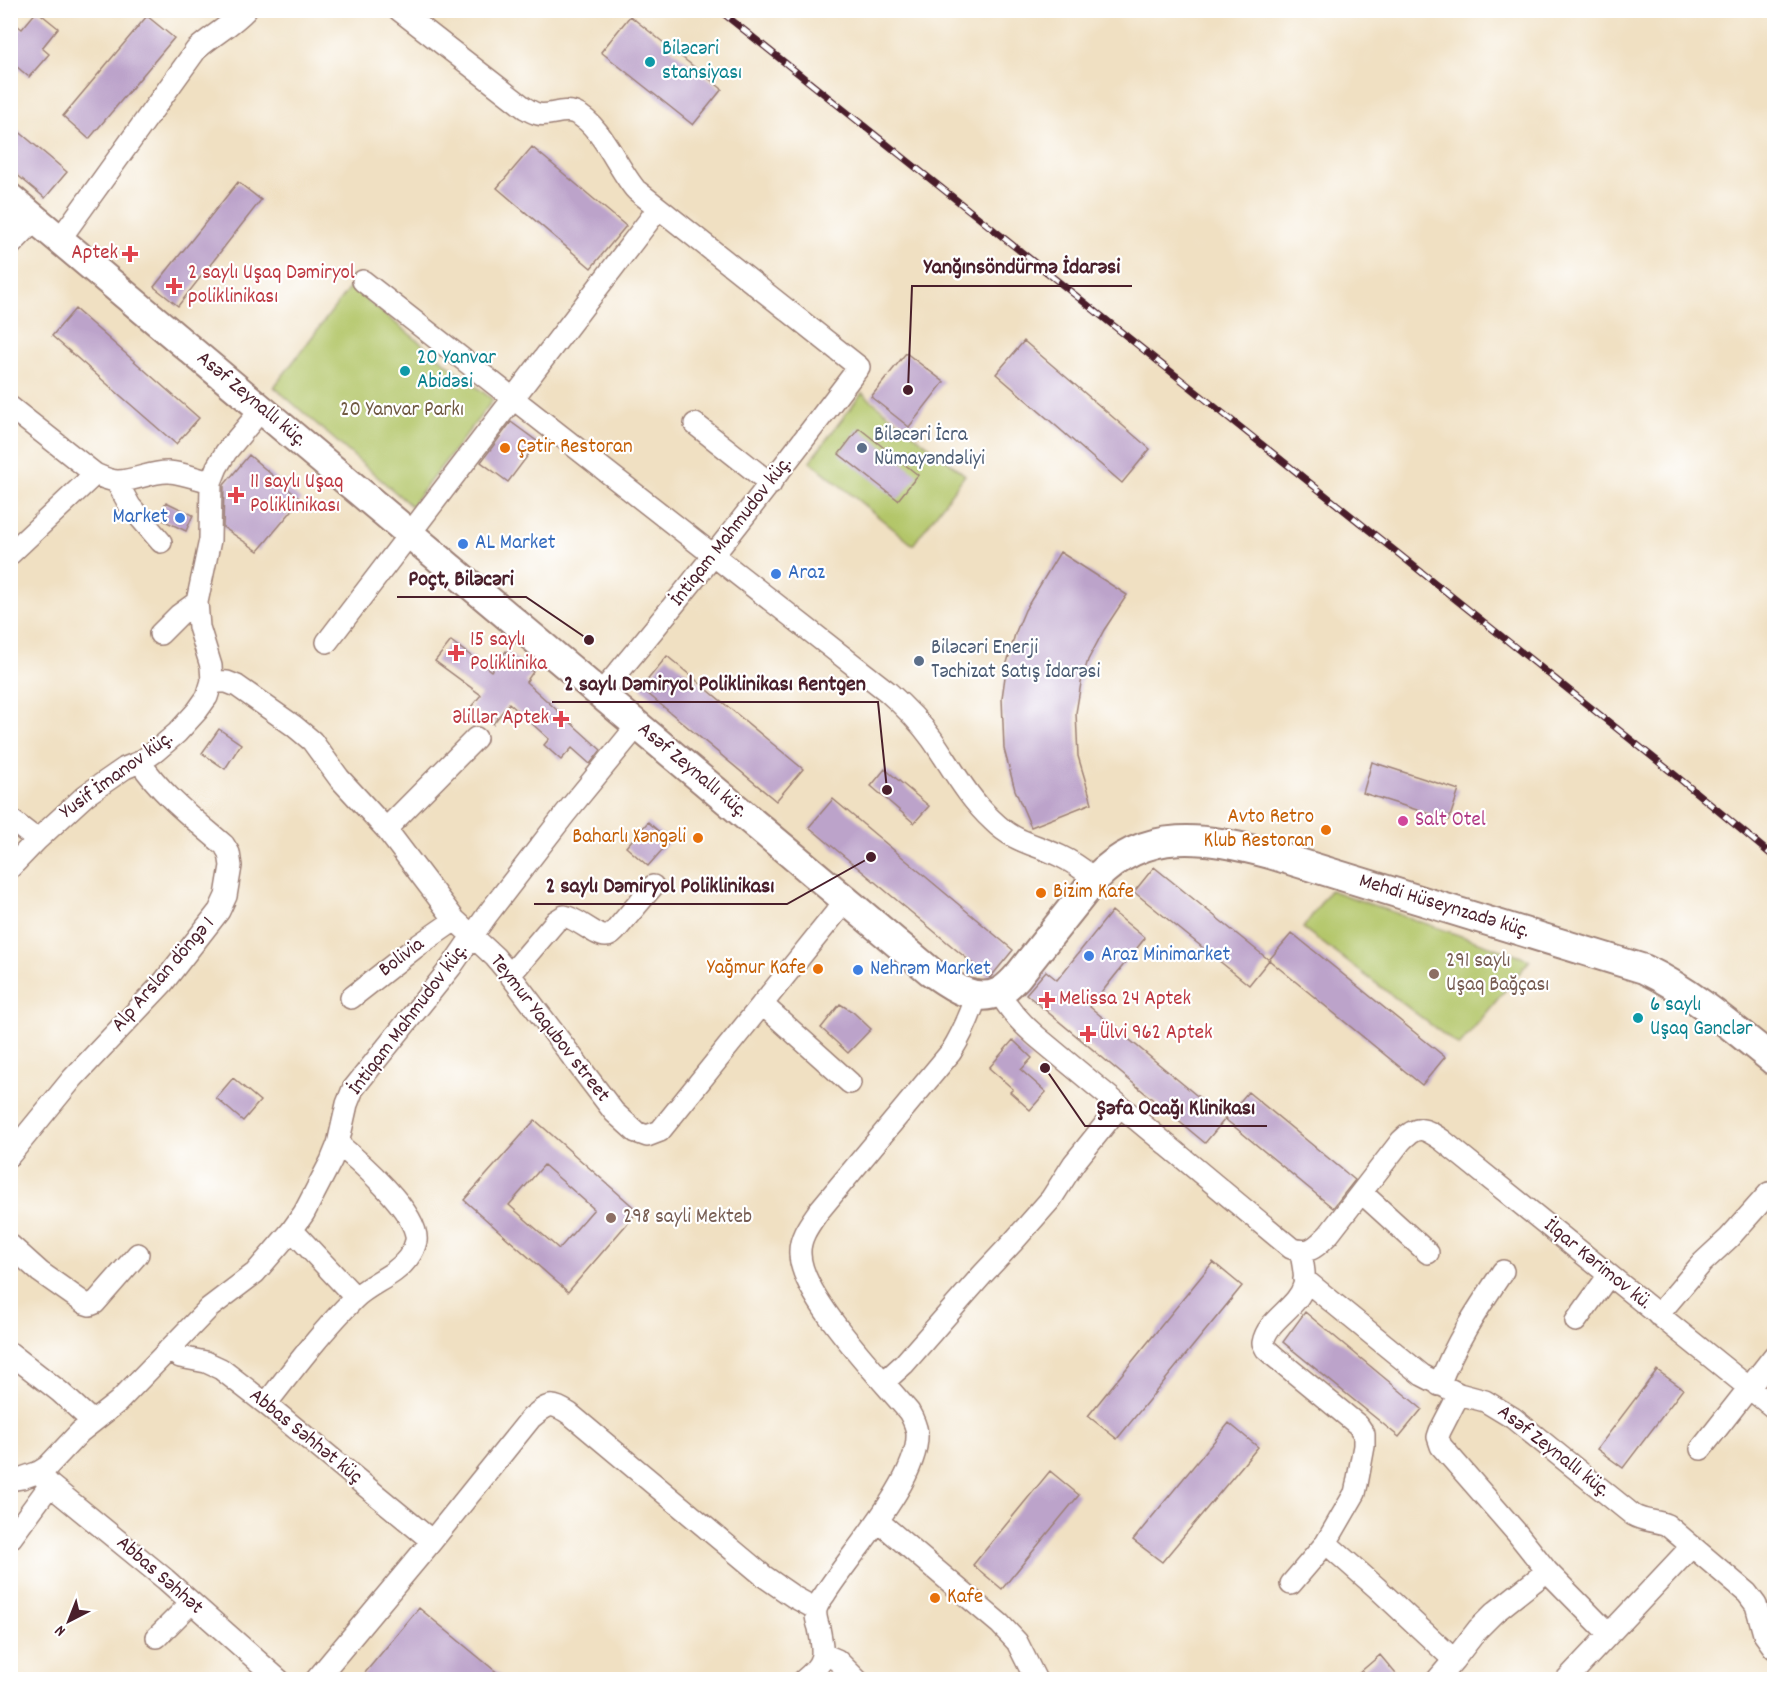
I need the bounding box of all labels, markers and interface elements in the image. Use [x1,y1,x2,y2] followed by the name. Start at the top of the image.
[662,35,742,89] place label: Biləcəri stansiyası
[643,55,657,69] marker: Biləcəri stansiyası
[71,239,118,269] place label: Aptek
[912,246,1132,286] callout: Yanğınsöndürmə İdarəsi
[123,247,137,261] marker: Aptek
[923,253,1120,284] text: Yanğınsöndürmə İdarəsi
[188,259,355,313] place label: 2 saylı Uşaq Dəmiryol poliklinikası
[165,277,183,295] marker: 2 saylı Uşaq Dəmiryol poliklinikası
[417,344,496,398] place label: 20 Yanvar Abidəsi
[189,345,313,455] street label: Asəf Zeynallı küç.
[398,364,412,378] marker: 20 Yanvar Abidəsi
[340,396,464,426] park label: 20 Yanvar Parkı
[874,421,985,475] place label: Biləcəri İcra Nümayəndəliyi
[517,433,633,463] place label: Çətir Restoran
[498,441,512,455] marker: Çətir Restoran
[855,441,869,455] marker: Biləcəri İcra Nümayəndəliyi
[664,451,800,613] street label: İntiqam Mahmudov küç.
[250,468,343,522] place label: 11 saylı Uşaq Poliklinikası
[227,486,245,504] marker: 11 saylı Uşaq Poliklinikası
[112,503,168,533] place label: Market
[173,511,187,525] marker: Market
[475,529,556,559] place label: AL Market
[456,537,470,551] marker: AL Market
[397,557,526,597] callout: Poçt, Biləcəri
[788,559,825,589] place label: Araz
[408,565,514,596] text: Poçt, Biləcəri
[769,567,783,581] marker: Araz
[470,626,548,680] place label: 15 saylı Poliklinika
[931,634,1100,688] place label: Biləcəri Enerji Təchizat Satış İdarəsi
[447,644,465,662] marker: 15 saylı Poliklinika
[912,654,926,668] marker: Biləcəri Enerji Təchizat Satış İdarəsi
[552,662,878,702] callout: 2 saylı Dəmiryol Poliklinikası Rentgen
[564,670,866,701] text: 2 saylı Dəmiryol Poliklinikası Rentgen
[453,704,549,734] place label: Əlillər Aptek
[554,712,568,726] marker: Əlillər Aptek
[630,716,754,826] street label: Asəf Zeynallı küç.
[54,724,180,828] street label: Yusif İmanov küç.
[1204,803,1314,857] place label: Avto Retro Klub Restoran
[1415,806,1486,836] place label: Salt Otel
[1396,814,1410,828] marker: Salt Otel
[572,823,686,853] place label: Baharlı Xəngəli
[1319,823,1333,837] marker: Avto Retro Klub Restoran
[691,831,705,845] marker: Baharlı Xəngəli
[534,864,787,904] callout: 2 saylı Dəmiryol Poliklinikası
[1355,867,1533,947] street label: Mehdi Hüseynzadə küç.
[546,872,774,903] text: 2 saylı Dəmiryol Poliklinikası
[1053,878,1134,908] place label: Bizim Kafe
[1034,886,1048,900] marker: Bizim Kafe
[105,910,223,1040] street label: Alp Arslan döngə 1
[373,930,432,985] street label: Bolivia
[342,938,476,1102] street label: İntiqam Mahmudov küç.
[1101,941,1231,971] place label: Araz Minimarket
[1446,947,1549,1001] place label: 291 saylı Uşaq Bağçası
[482,949,617,1110] street label: Teymur Yaqubov street
[1082,949,1096,963] marker: Araz Minimarket
[707,954,806,984] place label: Yağmur Kafe
[870,955,991,985] place label: Nehrəm Market
[811,962,825,976] marker: Yağmur Kafe
[851,963,865,977] marker: Nehrəm Market
[1427,967,1441,981] marker: 291 saylı Uşaq Bağçası
[1059,985,1191,1015] place label: Melissa 24 Aptek
[1650,991,1753,1045] place label: 6 saylı Uşaq Gənclər
[1040,993,1054,1007] marker: Melissa 24 Aptek
[1631,1011,1645,1025] marker: 6 saylı Uşaq Gənclər
[1100,1019,1213,1049] place label: Ülvi 962 Aptek
[1081,1027,1095,1041] marker: Ülvi 962 Aptek
[1085,1086,1267,1126] callout: Şəfa Ocağı Klinikası
[1097,1094,1255,1125] text: Şəfa Ocağı Klinikası
[623,1203,752,1233] place label: 298 sayli Mekteb
[604,1211,618,1225] marker: 298 sayli Mekteb
[1536,1212,1658,1318] street label: İlqar Kərimov kü.
[242,1382,368,1492] street label: Abbas Səhhət küç
[1490,1398,1616,1506] street label: Asəf Zeynallı küç.
[109,1529,210,1623] street label: Abbas Səhhət
[947,1583,983,1613] place label: Kafe
[39,1591,99,1651] north arrow
[928,1591,942,1605] marker: Kafe
[50,1619,71,1641] text: N

